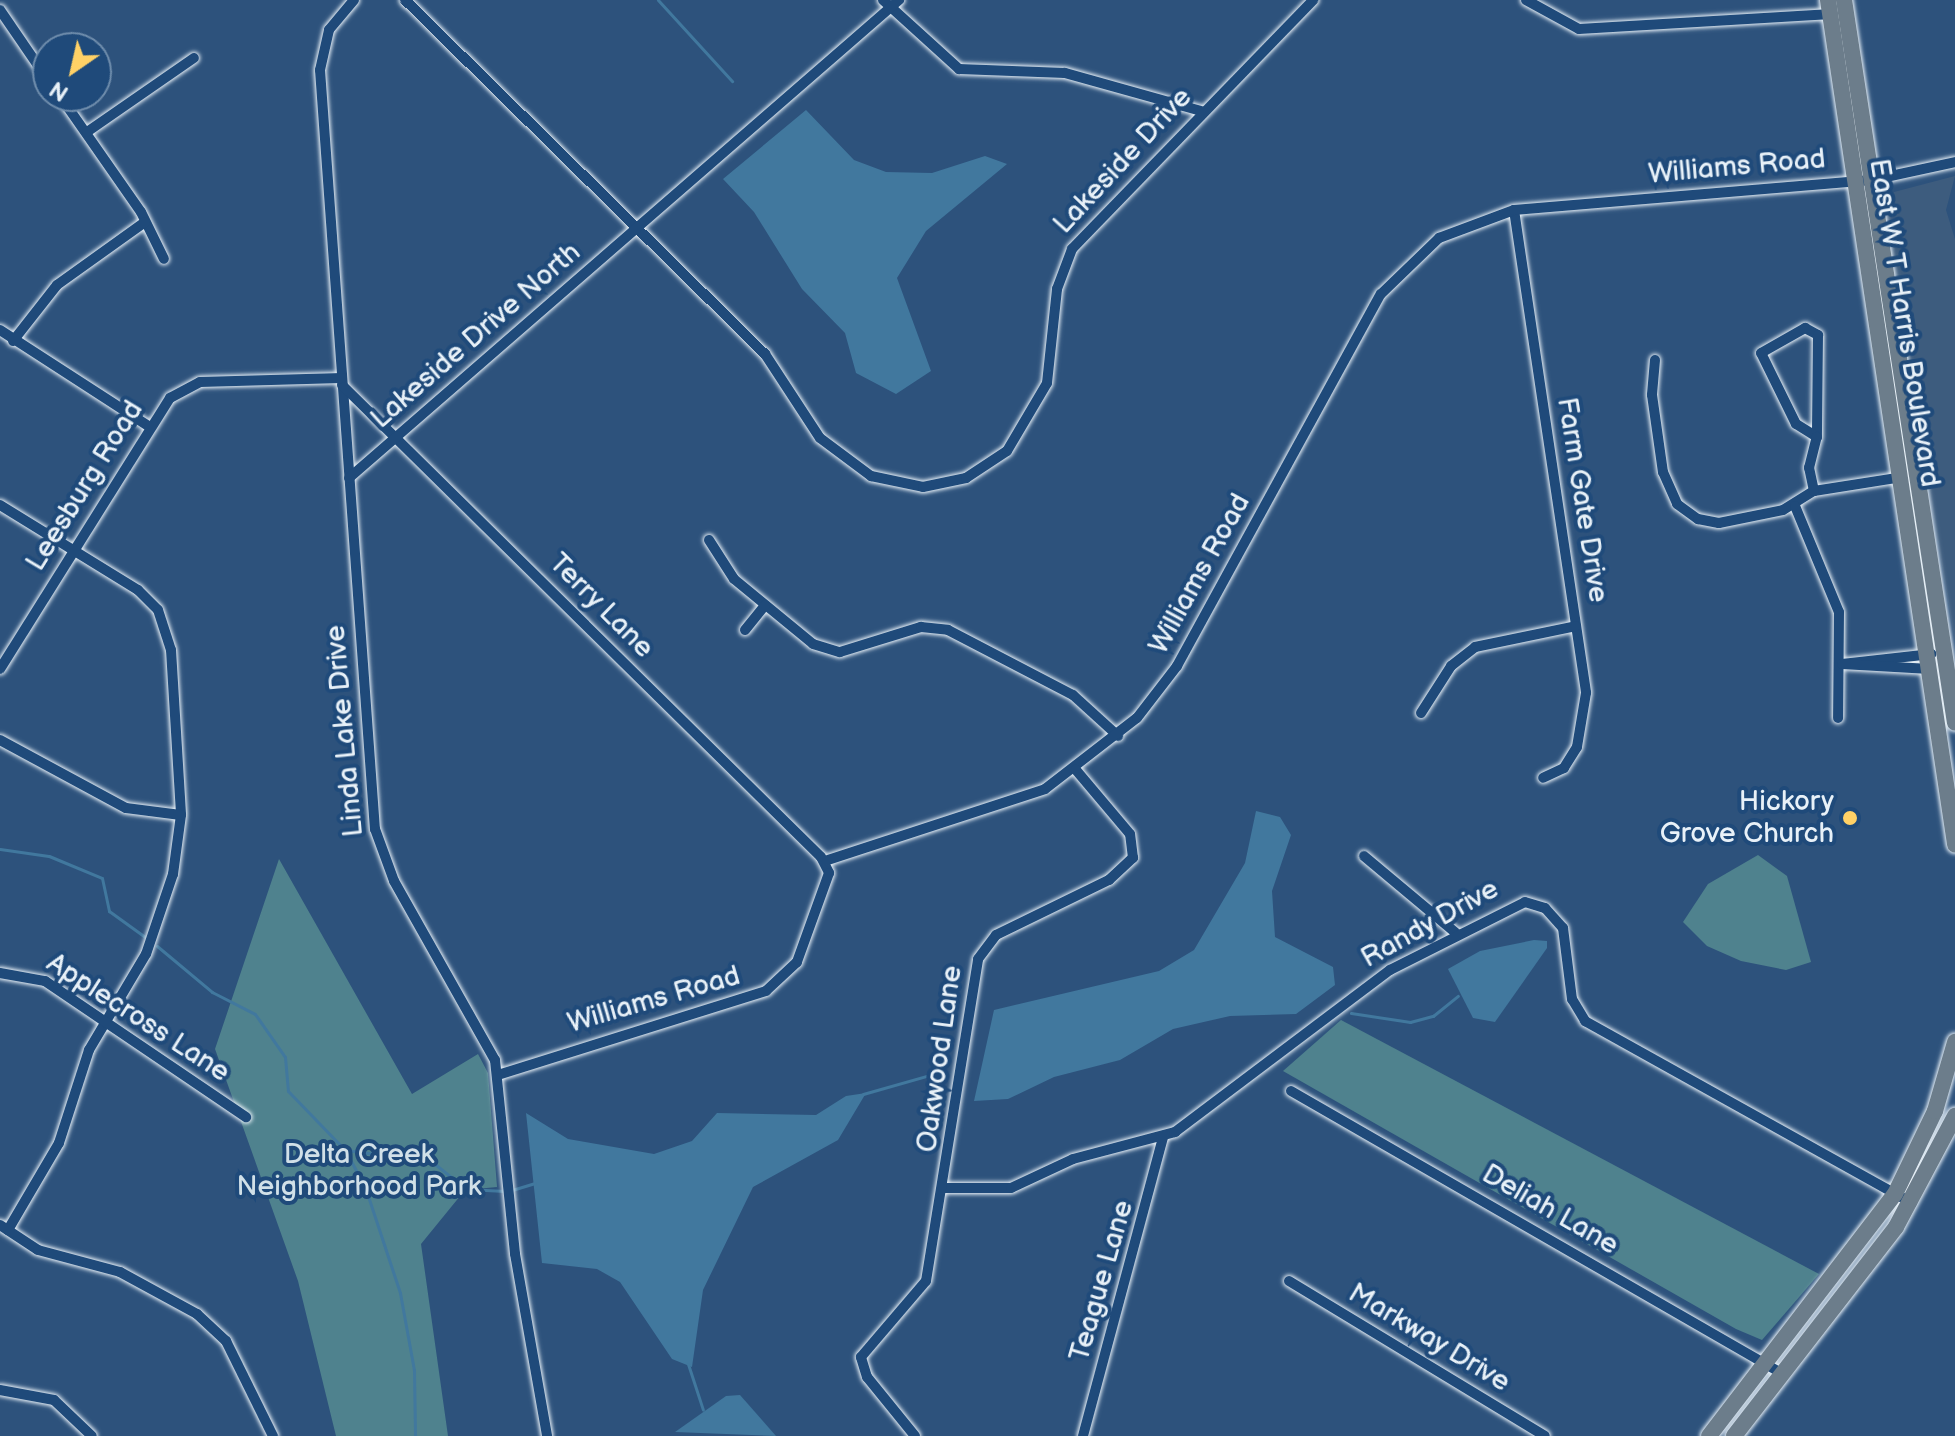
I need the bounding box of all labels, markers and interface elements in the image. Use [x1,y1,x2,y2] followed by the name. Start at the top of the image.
[32,32,112,112] north arrow
[45,75,74,106] text: N
[1047,81,1199,241] street label: Lakeside Drive
[1647,143,1827,191] street label: Williams Road
[1861,156,1947,490] street label: East W T Harris Boulevard
[364,236,588,436] street label: Lakeside Drive North
[19,395,151,577] street label: Leesburg Road
[1549,395,1615,605] street label: Farm Gate Drive
[1142,488,1258,660] street label: Williams Road
[541,546,661,666] street label: Terry Lane
[319,624,371,838] street label: Linda Lake Drive
[1660,785,1834,851] place label: Hickory Grove Church
[1841,809,1859,827] marker: Hickory Grove Church
[1355,872,1505,976] street label: Randy Drive
[40,946,236,1090] street label: Applecross Lane
[564,959,744,1041] street label: Williams Road
[910,964,970,1154] street label: Oakwood Lane
[237,1138,481,1204] park label: Delta Creek Neighborhood Park
[1476,1157,1624,1263] street label: Deliah Lane
[1063,1197,1141,1365] street label: Teague Lane
[1341,1276,1517,1400] street label: Markway Drive

